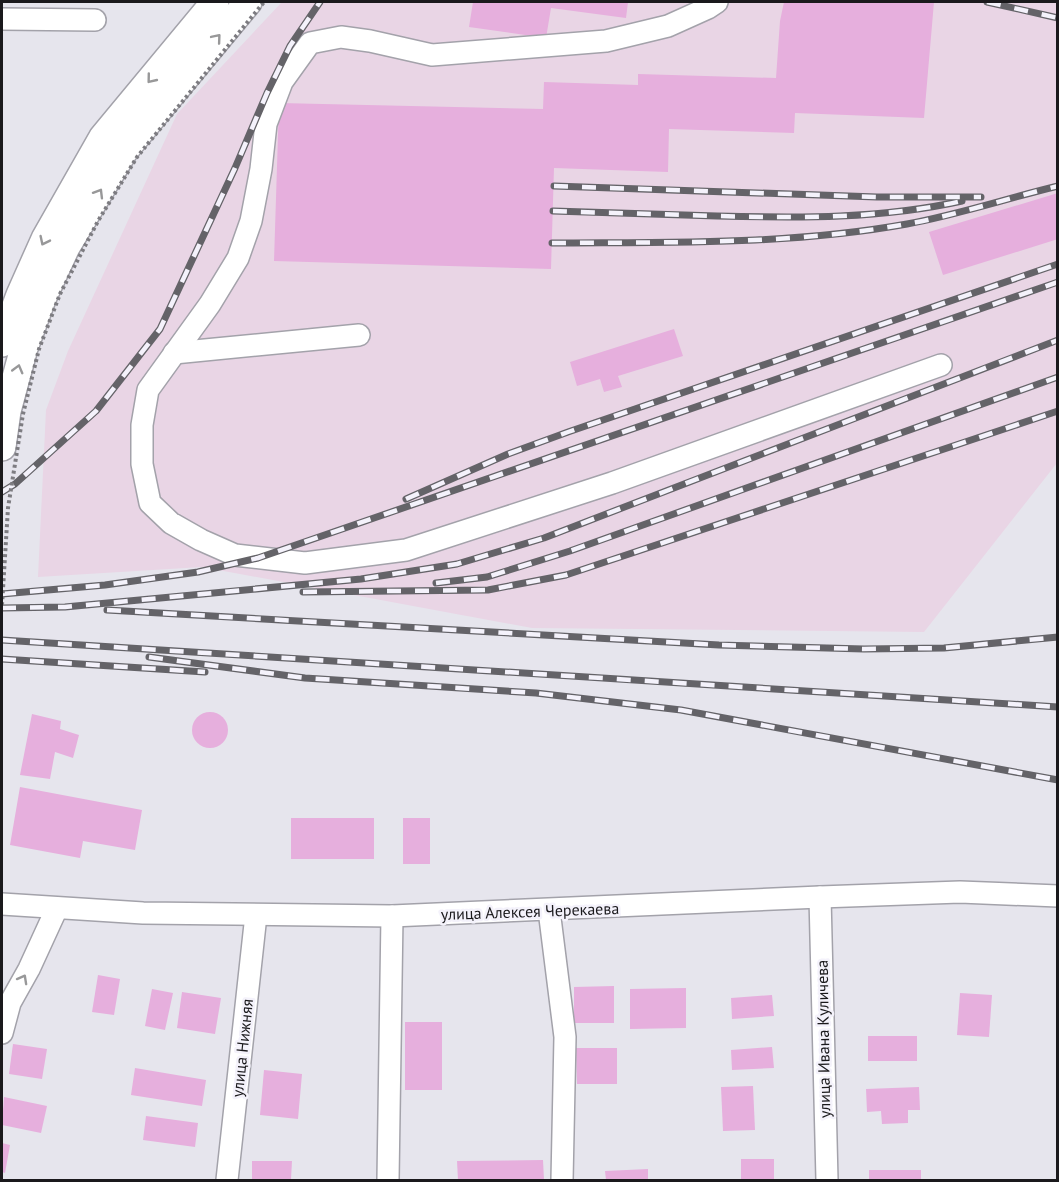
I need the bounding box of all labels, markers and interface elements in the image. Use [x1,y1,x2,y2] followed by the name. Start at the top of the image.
[210,34,221,45] one-way arrow
[147,72,158,83] one-way arrow
[92,189,103,199] one-way arrow
[40,235,52,246] one-way arrow
[11,364,24,374] one-way arrow
[440,898,620,924] street label: улица Алексея Черекаева
[812,960,834,1118] street label: улица Ивана Куличева
[16,975,28,985] one-way arrow
[227,998,257,1098] street label: улица Нижняя

